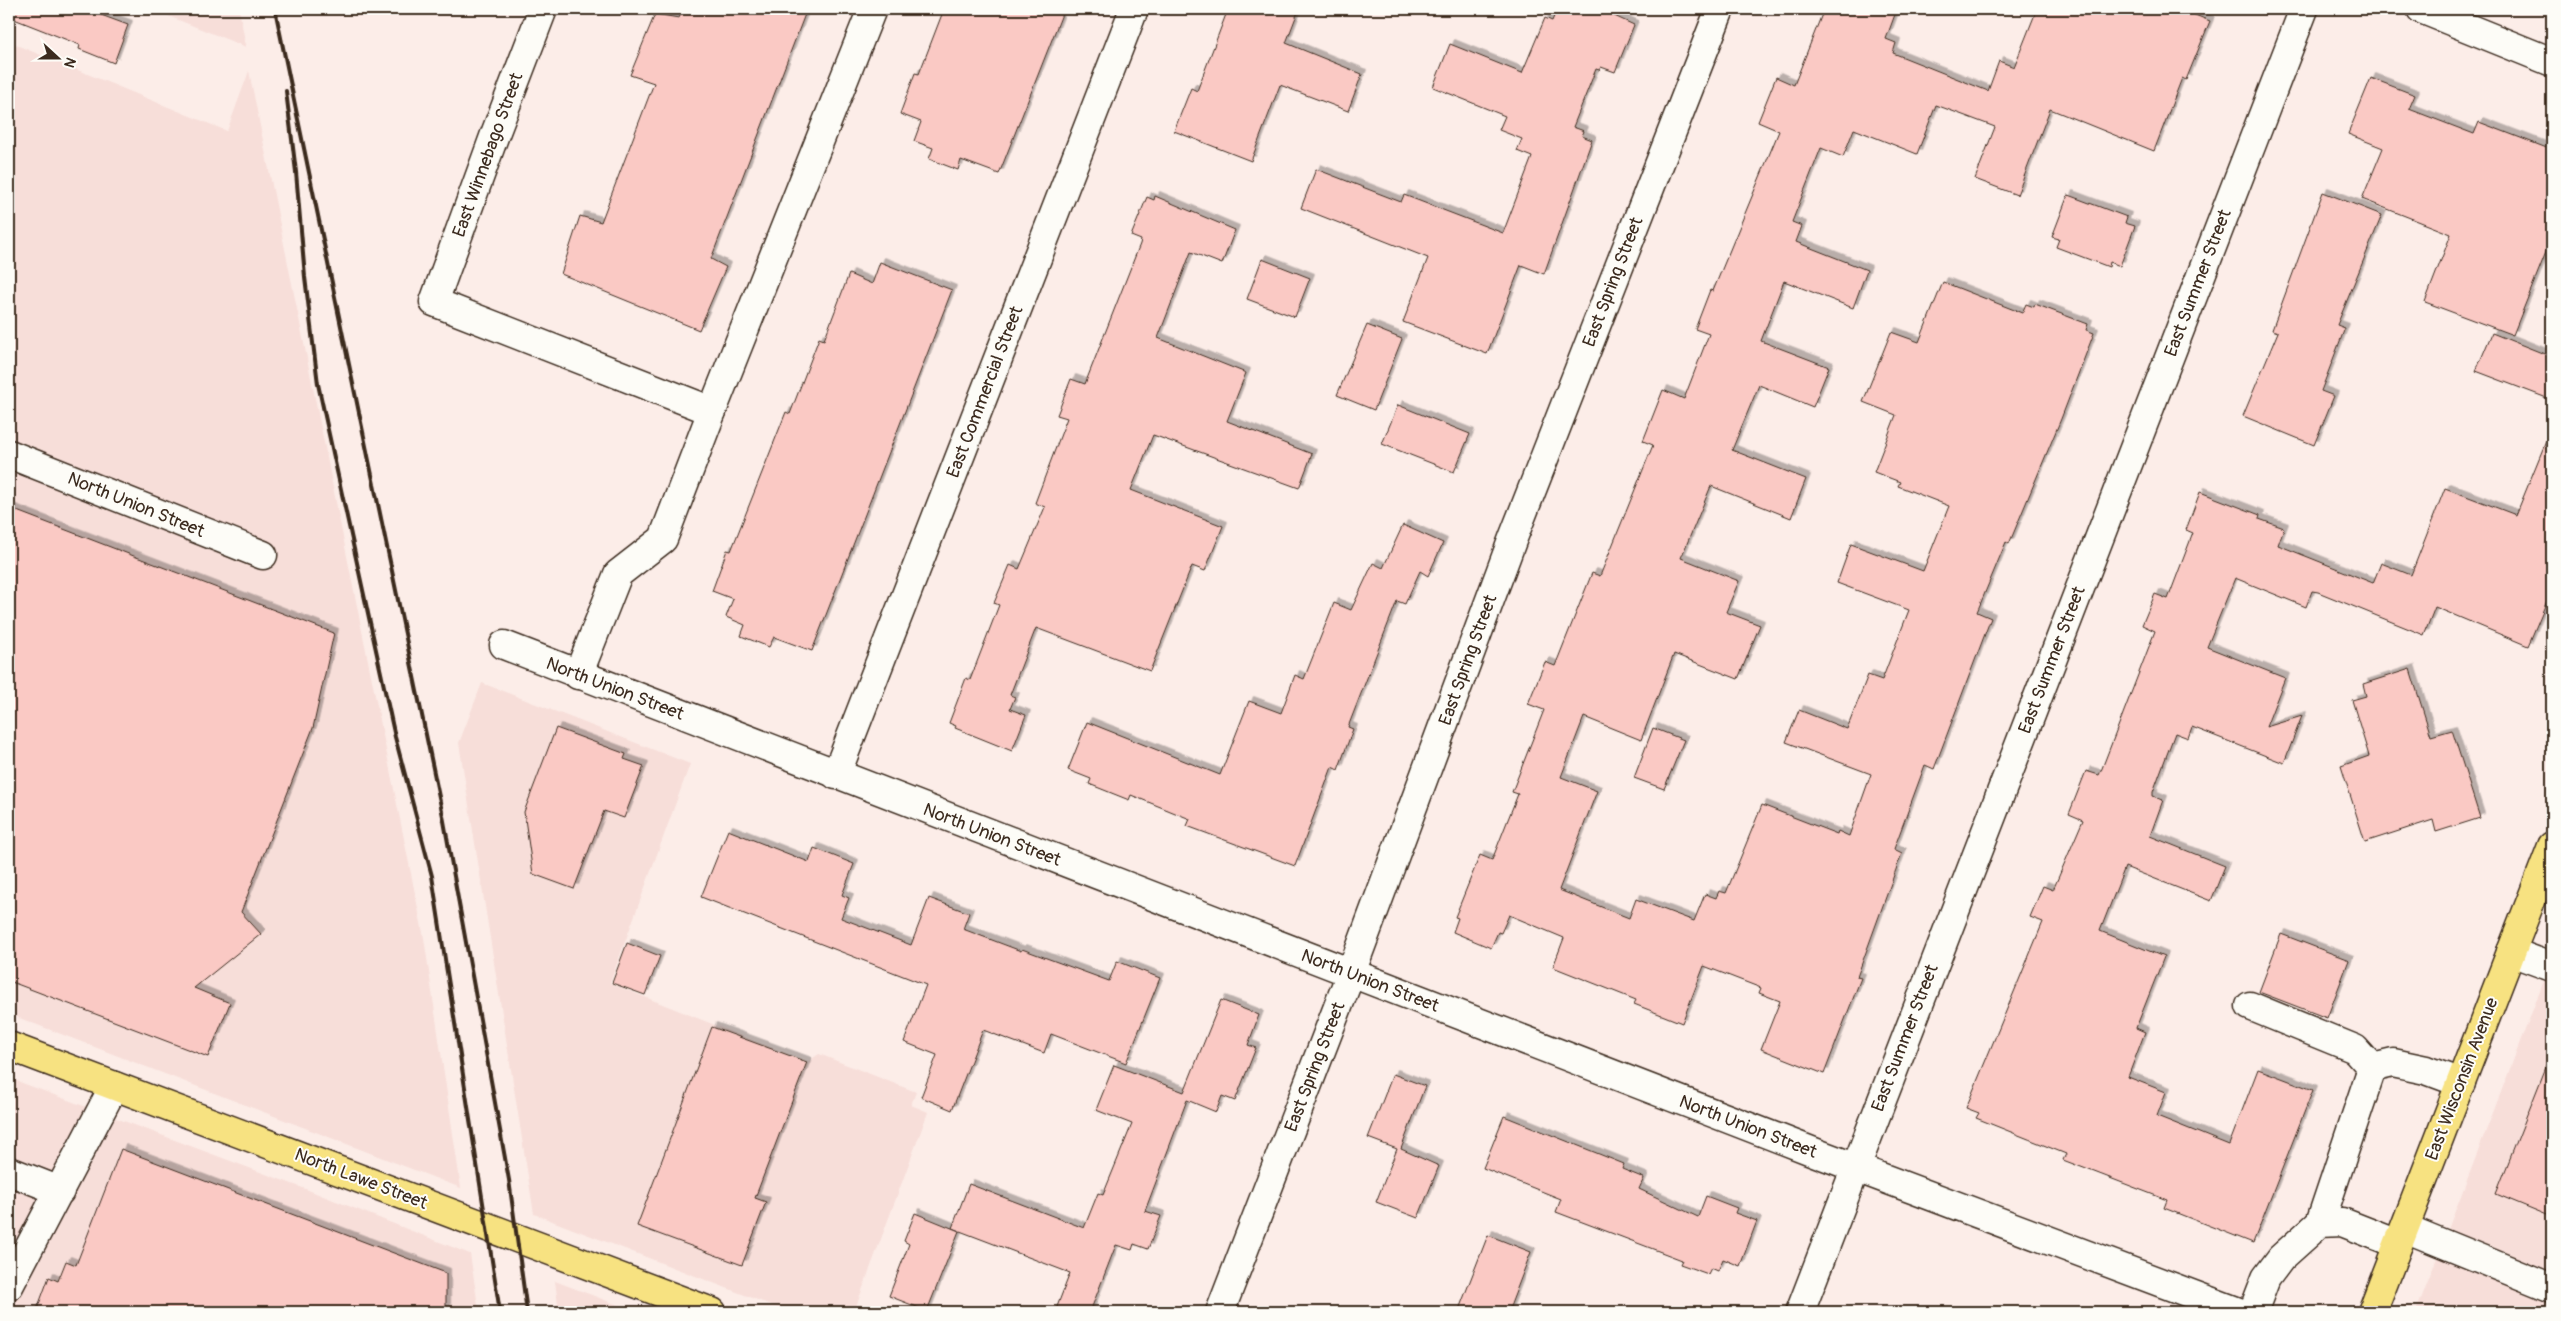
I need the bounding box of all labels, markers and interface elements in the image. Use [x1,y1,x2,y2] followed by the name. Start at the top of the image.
[32,32,82,82] north arrow
[60,55,79,70] text: N
[448,69,529,240] street label: East Winnebago Street
[2159,205,2237,360] street label: East Summer Street
[1578,213,1649,350] street label: East Spring Street
[942,302,1029,481] street label: East Commercial Street
[64,467,208,543] street label: North Union Street
[2013,582,2091,737] street label: East Summer Street
[1434,591,1503,728] street label: East Spring Street
[543,652,688,726] street label: North Union Street
[920,798,1065,872] street label: North Union Street
[1298,944,1443,1018] street label: North Union Street
[1866,960,1944,1115] street label: East Summer Street
[2420,994,2504,1164] street label: East Wisconsin Avenue
[1280,998,1351,1135] street label: East Spring Street
[1676,1090,1821,1164] street label: North Union Street
[291,1143,431,1215] street label: North Lawe Street

